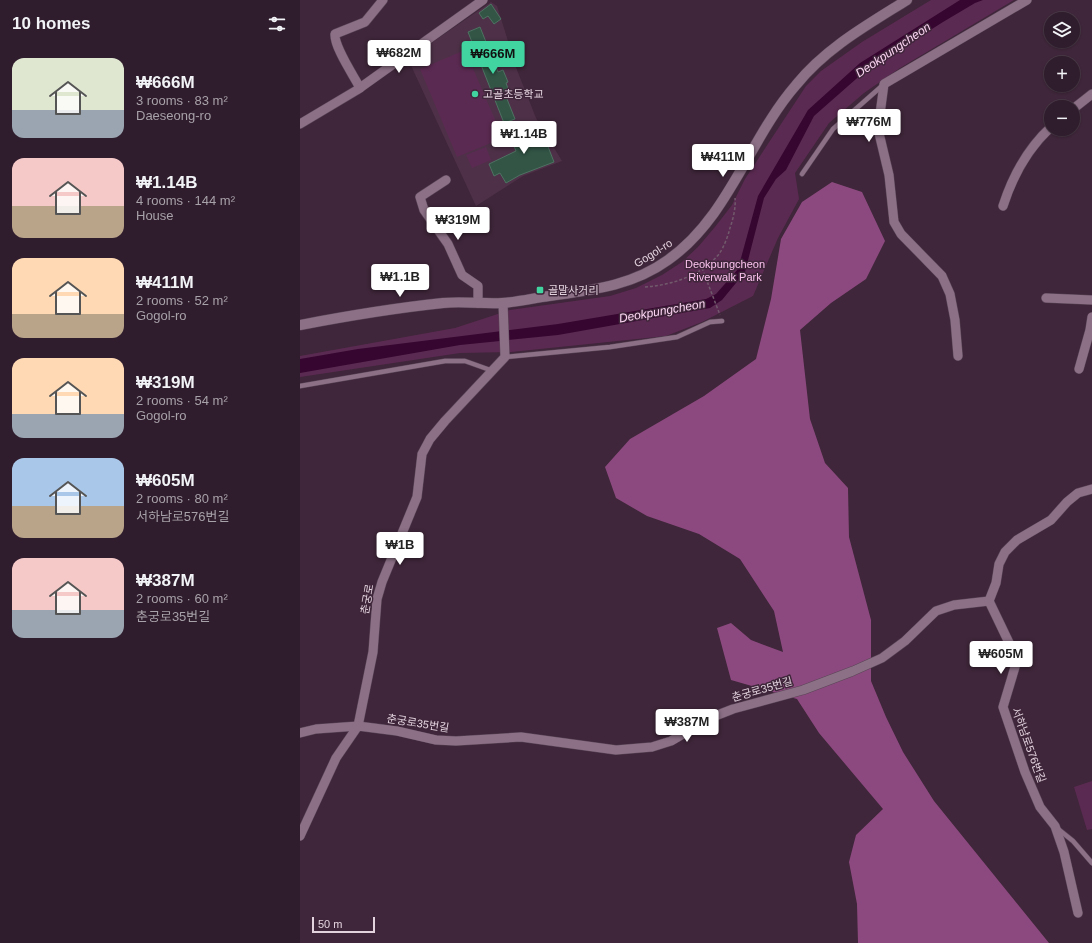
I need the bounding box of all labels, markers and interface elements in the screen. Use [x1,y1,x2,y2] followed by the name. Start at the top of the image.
[1044,12,1080,136] map controls
[1044,12,1080,48] button: layers
[266,13,288,35] icon: filters
[12,14,90,33] text: 10 homes
[853,20,933,80] water label: Deokpungcheon
[371,40,427,74] pin: ₩682M
[465,41,521,75] pin: ₩666M
[377,45,421,60] text: ₩682M
[471,46,515,61] text: ₩666M
[1044,56,1080,92] button: +
[136,73,195,92] text: ₩666M
[44,74,92,122] icon: home
[483,88,544,100] place label: 고골초등학교
[470,89,480,99] marker: 고골초등학교
[136,93,228,108] text: 3 rooms · 83 m²
[1044,100,1080,136] button: −
[136,108,211,123] text: Daeseong-ro
[841,109,897,143] pin: ₩776M
[847,114,891,129] text: ₩776M
[491,121,557,155] pin: ₩1.14B
[501,126,547,141] text: ₩1.14B
[695,144,751,178] pin: ₩411M
[701,149,745,164] text: ₩411M
[136,173,197,192] text: ₩1.14B
[44,174,92,222] icon: home
[136,193,235,208] text: 4 rooms · 144 m²
[430,207,486,241] pin: ₩319M
[136,208,174,223] text: House
[436,212,480,227] text: ₩319M
[632,237,674,269] street label: Gogol-ro
[685,258,765,283] park label: Deokpungcheon Riverwalk Park
[372,264,428,298] pin: ₩1.1B
[380,269,420,284] text: ₩1.1B
[136,273,194,292] text: ₩411M
[44,274,92,322] icon: home
[548,284,599,296] place label: 골말사거리
[535,285,545,295] marker: 골말사거리
[136,293,228,308] text: 2 rooms · 52 m²
[618,296,707,325] water label: Deokpungcheon
[136,308,187,323] text: Gogol-ro
[136,373,195,392] text: ₩319M
[44,374,92,422] icon: home
[136,393,228,408] text: 2 rooms · 54 m²
[136,408,187,423] text: Gogol-ro
[136,471,195,490] text: ₩605M
[44,474,92,522] icon: home
[136,491,228,506] text: 2 rooms · 80 m²
[136,509,229,524] text: 서하남로576번길
[381,532,419,566] pin: ₩1B
[386,537,414,552] text: ₩1B
[136,571,195,590] text: ₩387M
[44,574,92,622] icon: home
[358,583,376,615] street label: 춘궁로
[136,591,228,606] text: 2 rooms · 60 m²
[136,609,210,624] text: 춘궁로35번길
[973,641,1029,675] pin: ₩605M
[979,646,1023,661] text: ₩605M
[730,675,794,703] street label: 춘궁로35번길
[1010,706,1048,784] street label: 서하남로576번길
[659,709,715,743] pin: ₩387M
[386,712,450,734] street label: 춘궁로35번길
[665,714,709,729] text: ₩387M
[312,915,375,934] scale bar
[318,918,342,930] text: 50 m

